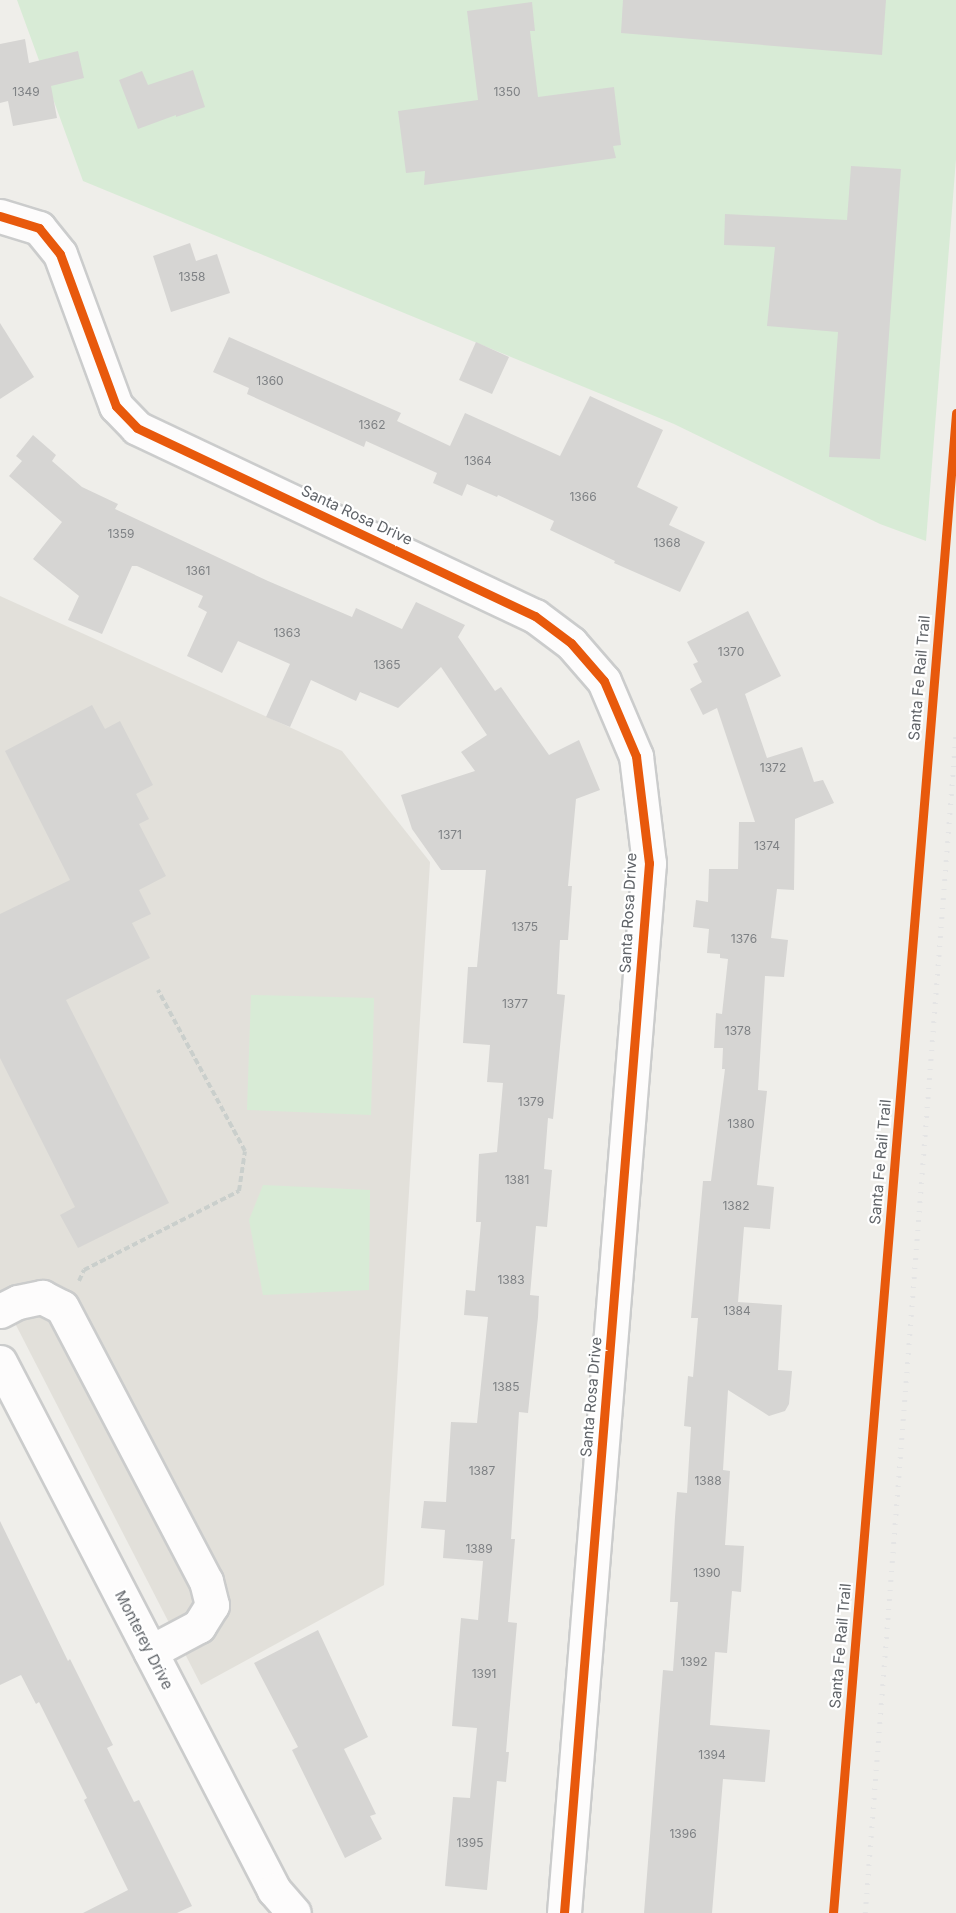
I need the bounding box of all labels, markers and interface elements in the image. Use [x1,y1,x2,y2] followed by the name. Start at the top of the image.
[12,85,40,99] house number: 1349
[493,85,521,99] house number: 1350
[178,270,206,284] house number: 1358
[256,374,284,388] house number: 1360
[358,418,386,432] house number: 1362
[464,454,492,468] house number: 1364
[298,481,416,549] street label: Santa Rosa Drive
[569,490,597,504] house number: 1366
[107,527,135,541] house number: 1359
[653,536,681,550] house number: 1368
[186,564,210,578] house number: 1361
[905,615,933,741] street label: Santa Fe Rail Trail
[273,626,301,640] house number: 1363
[718,645,744,659] house number: 1370
[373,658,401,672] house number: 1365
[760,761,786,775] house number: 1372
[438,828,462,842] house number: 1371
[754,839,780,853] house number: 1374
[616,852,640,974] street label: Santa Rosa Drive
[512,920,538,934] house number: 1375
[731,932,757,946] house number: 1376
[502,997,528,1011] house number: 1377
[725,1024,751,1038] house number: 1378
[518,1095,544,1109] house number: 1379
[866,1099,894,1225] street label: Santa Fe Rail Trail
[727,1117,755,1131] house number: 1380
[505,1173,529,1187] house number: 1381
[722,1199,750,1213] house number: 1382
[497,1273,525,1287] house number: 1383
[723,1304,751,1318] house number: 1384
[577,1336,605,1458] street label: Santa Rosa Drive
[492,1380,520,1394] house number: 1385
[469,1464,495,1478] house number: 1387
[694,1474,722,1488] house number: 1388
[465,1542,493,1556] house number: 1389
[693,1566,721,1580] house number: 1390
[826,1583,854,1709] street label: Santa Fe Rail Trail
[111,1588,177,1692] street label: Monterey Drive
[680,1655,708,1669] house number: 1392
[472,1667,496,1681] house number: 1391
[698,1748,726,1762] house number: 1394
[669,1827,697,1841] house number: 1396
[456,1836,484,1850] house number: 1395

